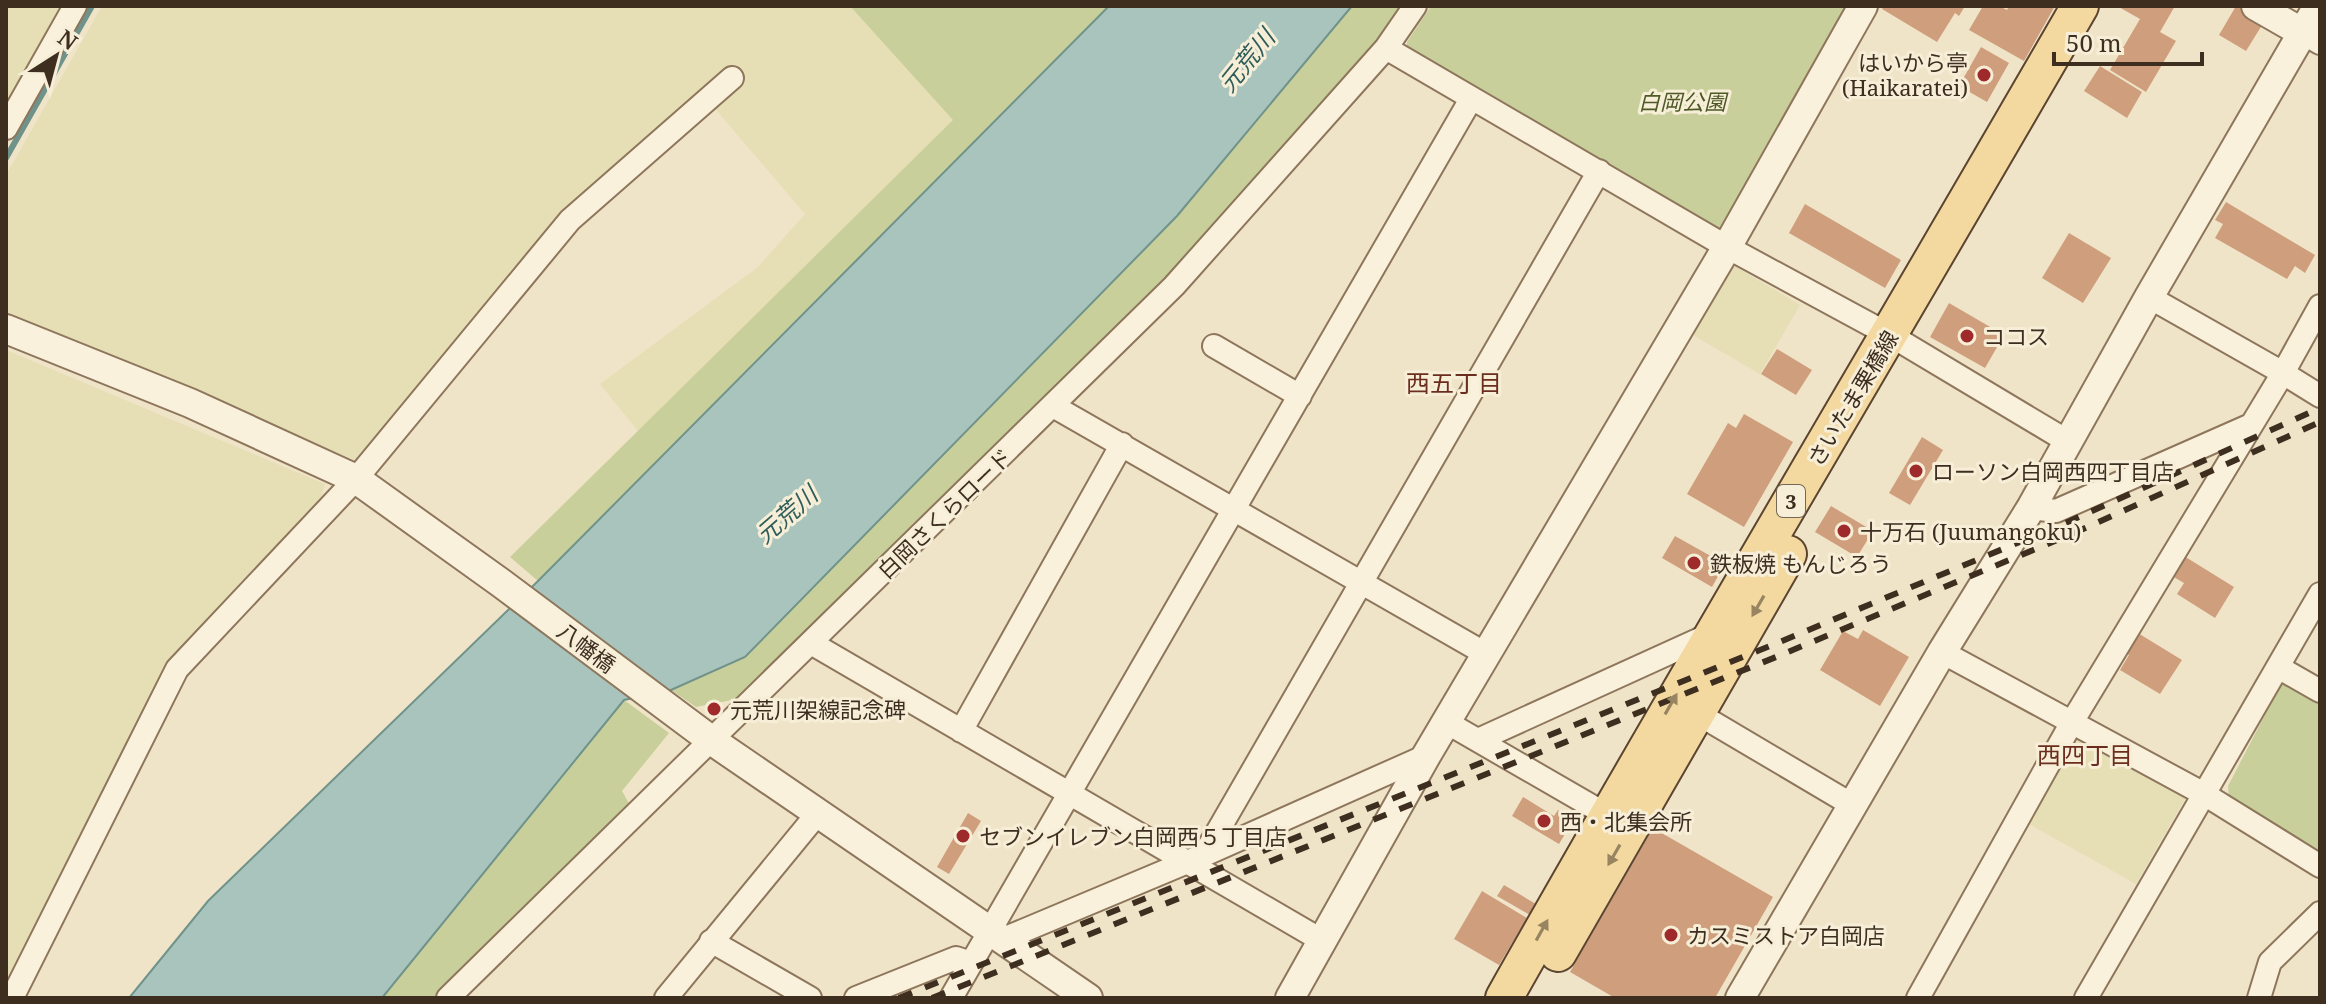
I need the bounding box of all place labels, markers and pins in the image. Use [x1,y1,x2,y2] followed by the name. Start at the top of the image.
[1842,47,1968,102] place label: はいから亭 (Haikaratei)
[1975,66,1993,84] marker: はいから亭 (Haikaratei)
[1983,321,2049,351] place label: ココス
[1958,327,1976,345] marker: ココス
[1932,456,2174,486] place label: ローソン白岡西四丁目店
[1907,462,1925,480] marker: ローソン白岡西四丁目店
[1860,516,2081,546] place label: 十万石 (Juumangoku)
[1835,522,1853,540] marker: 十万石 (Juumangoku)
[1710,548,1892,578] place label: 鉄板焼 もんじろう
[1685,554,1703,572] marker: 鉄板焼 もんじろう
[730,694,906,724] place label: 元荒川架線記念碑
[705,700,723,718] marker: 元荒川架線記念碑
[1560,806,1692,836] place label: 西・北集会所
[1535,812,1553,830] marker: 西・北集会所
[979,821,1287,851] place label: セブンイレブン白岡西５丁目店
[954,827,972,845] marker: セブンイレブン白岡西５丁目店
[1687,920,1885,950] place label: カスミストア白岡店
[1662,926,1680,944] marker: カスミストア白岡店

